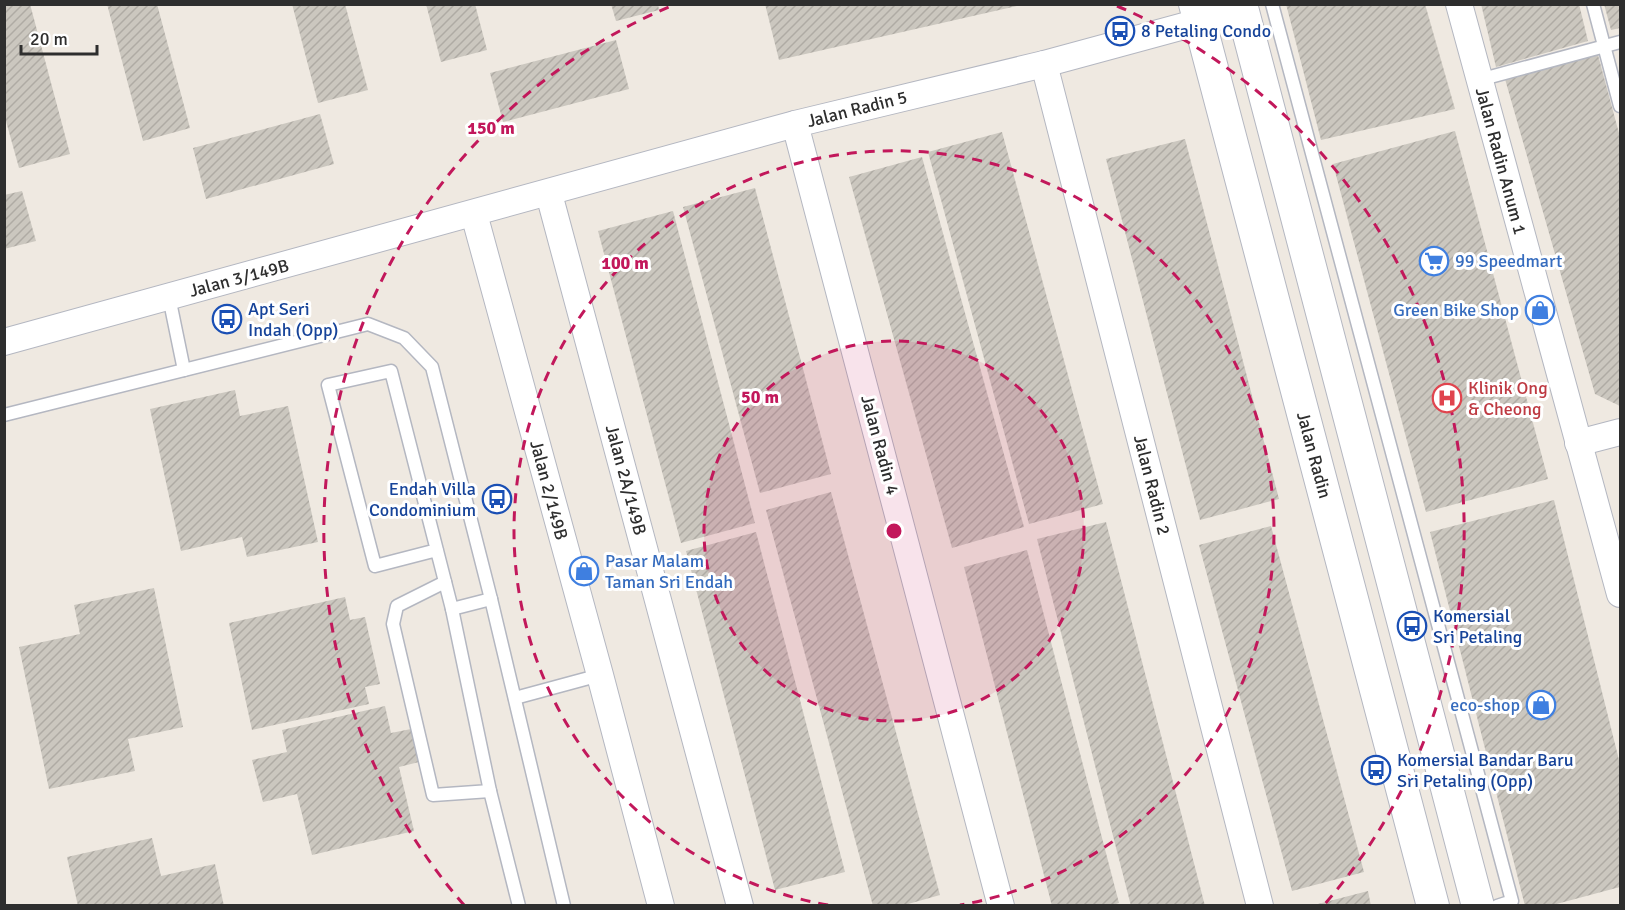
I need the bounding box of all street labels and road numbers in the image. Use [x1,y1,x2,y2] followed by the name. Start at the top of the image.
[1471,85,1531,237] street label: Jalan Radin Anum 1
[805,86,909,132] street label: Jalan Radin 5
[187,254,291,302] street label: Jalan 3/149B
[856,393,904,498] street label: Jalan Radin 4
[1292,409,1336,501] street label: Jalan Radin
[601,422,651,538] street label: Jalan 2A/149B
[1129,433,1175,537] street label: Jalan Radin 2
[525,438,573,542] street label: Jalan 2/149B

